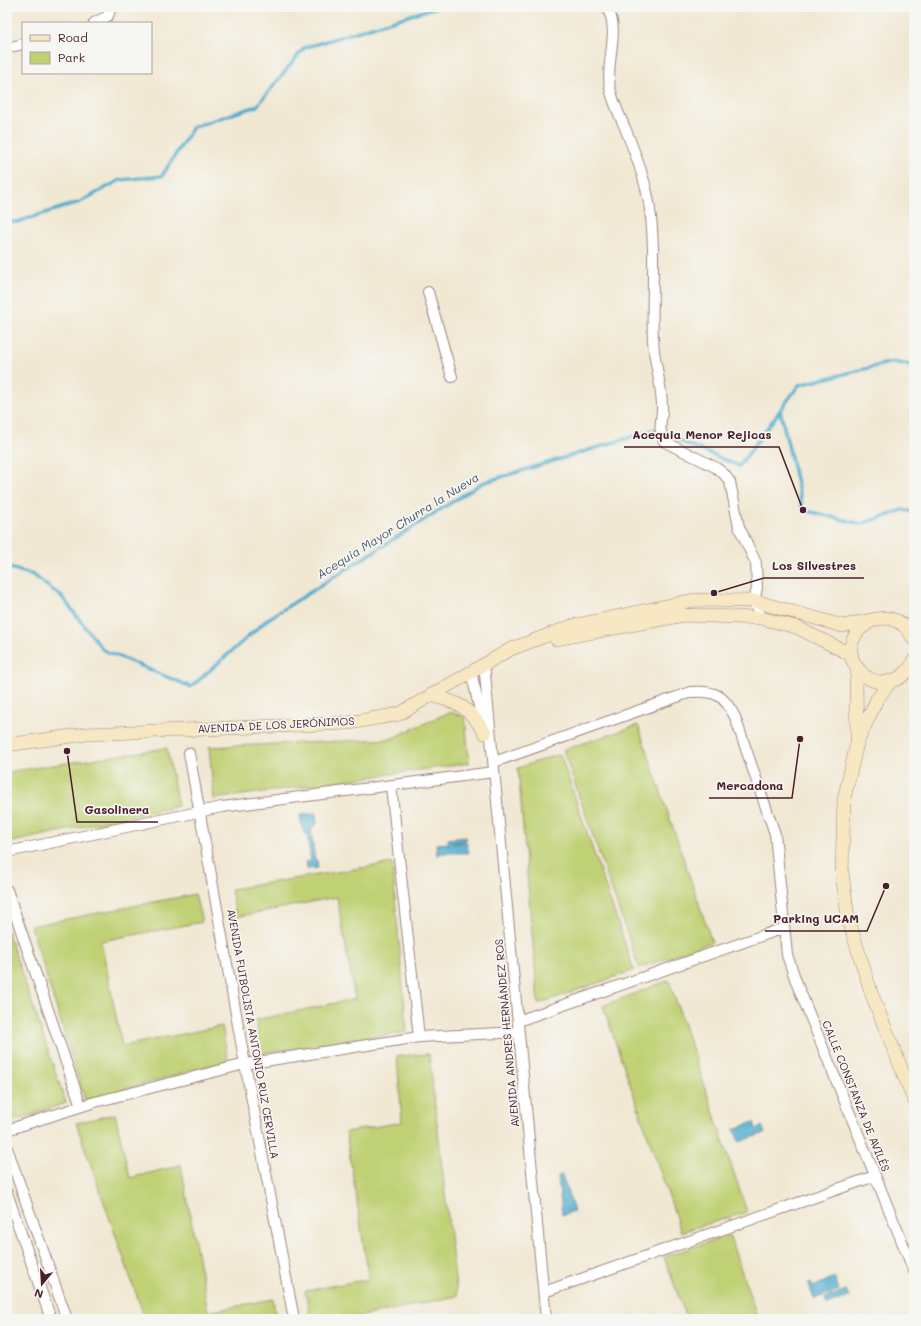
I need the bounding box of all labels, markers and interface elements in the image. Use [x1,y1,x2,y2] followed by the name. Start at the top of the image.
[22,22,152,74] legend
[58,29,88,45] text: Road
[58,49,85,65] text: Park
[624,423,779,447] callout: Acequia Menor Rejicas
[632,426,772,442] text: Acequia Menor Rejicas
[313,468,482,582] water label: Acequia Mayor Churra la Nueva
[764,554,864,578] callout: Los Silvestres
[772,557,856,573] text: Los Silvestres
[197,713,355,736] street label: AVENIDA DE LOS JERÓNIMOS
[709,774,792,798] callout: Mercadona
[717,777,783,793] text: Mercadona
[77,798,158,822] callout: Gasolinera
[85,801,149,817] text: Gasolinera
[765,907,867,931] callout: Parking UCAM
[224,908,283,1160] street label: AVENIDA FUTBOLISTA ANTONIO RUZ CERVILLA
[773,910,859,926] text: Parking UCAM
[491,938,522,1128] street label: AVENIDA ANDRES HERNÁNDEZ ROS
[819,1018,894,1174] street label: CALLE CONSTANZA DE AVILÉS
[22,1264,62,1304] north arrow
[32,1286,45,1302] text: N

